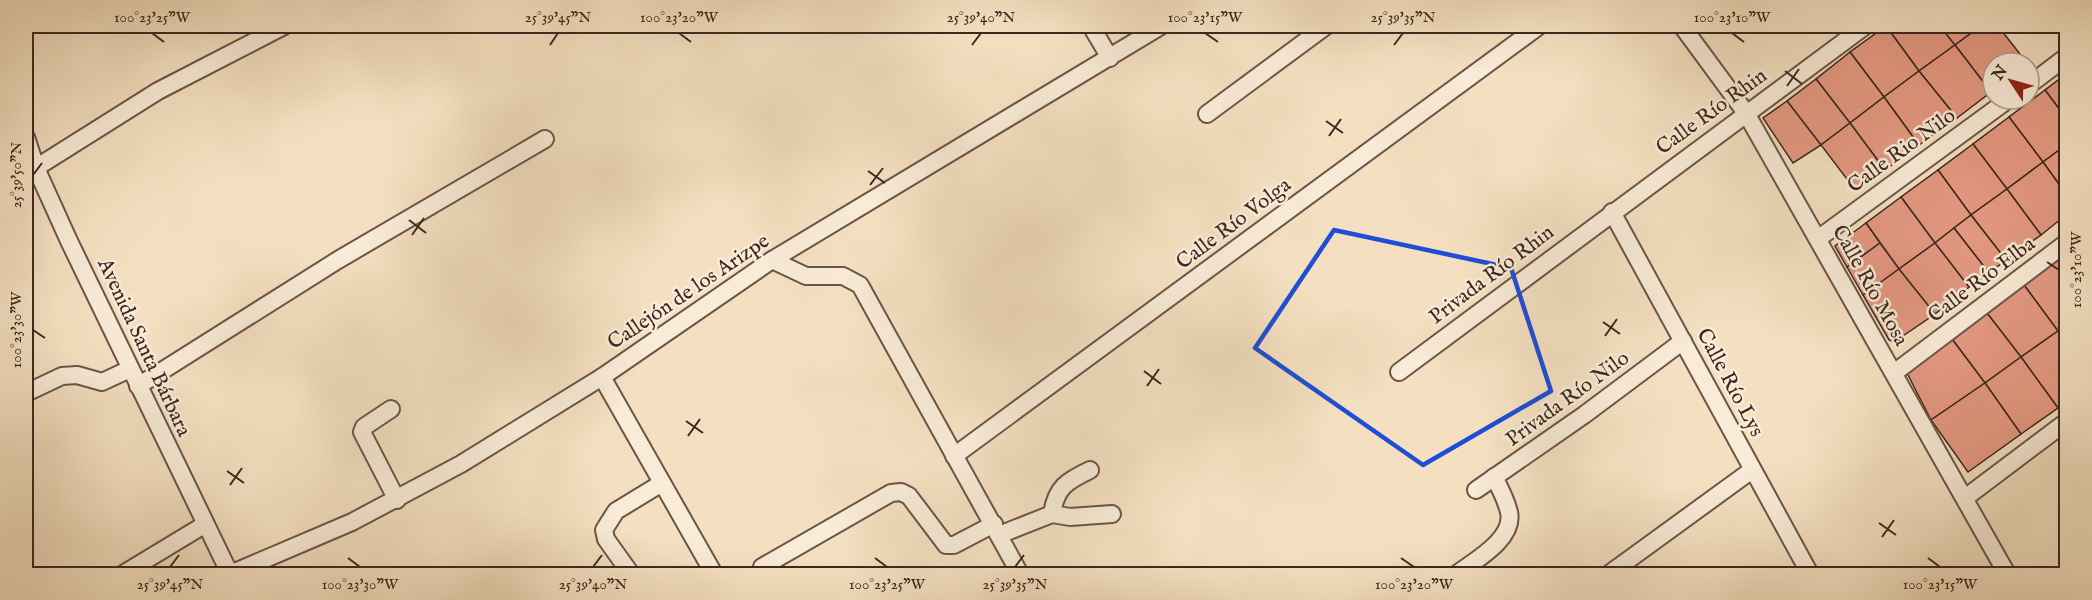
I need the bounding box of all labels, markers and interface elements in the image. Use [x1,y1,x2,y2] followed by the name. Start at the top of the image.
[114,8,191,27] text: 100°23'25"W
[525,8,591,27] text: 25°39'45"N
[640,8,719,27] text: 100°23'20"W
[947,8,1015,27] text: 25°39'40"N
[1168,8,1243,27] text: 100°23'15"W
[1371,8,1435,27] text: 25°39'35"N
[1694,8,1771,27] text: 100°23'10"W
[1981,51,2041,111] north arrow
[1988,62,2013,86] text: N
[1651,63,1773,162] street label: Calle Río Rhin
[1842,103,1961,200] street label: Calle Rio Nilo
[7,142,26,208] text: 25°39'50"N
[1171,172,1298,276] street label: Calle Río Volga
[1424,219,1560,331] street label: Privada Río Rhin
[1825,220,1914,352] street label: Calle Río Mosa
[603,228,775,356] street label: Callejón de los Arizpe
[1923,230,2042,329] street label: Calle Río Elba
[2067,231,2086,308] text: 100°23'10"W
[90,253,197,442] street label: Avenida Santa Bárbara
[7,291,26,368] text: 100°23'30"W
[1690,324,1770,442] street label: Calle Río Lys
[1501,345,1635,453] street label: Privada Río Nilo
[137,575,203,594] text: 25°39'45"N
[322,575,399,594] text: 100°23'30"W
[559,575,627,594] text: 25°39'40"N
[849,575,926,594] text: 100°23'25"W
[983,575,1047,594] text: 25°39'35"N
[1375,575,1454,594] text: 100°23'20"W
[1903,575,1978,594] text: 100°23'15"W

